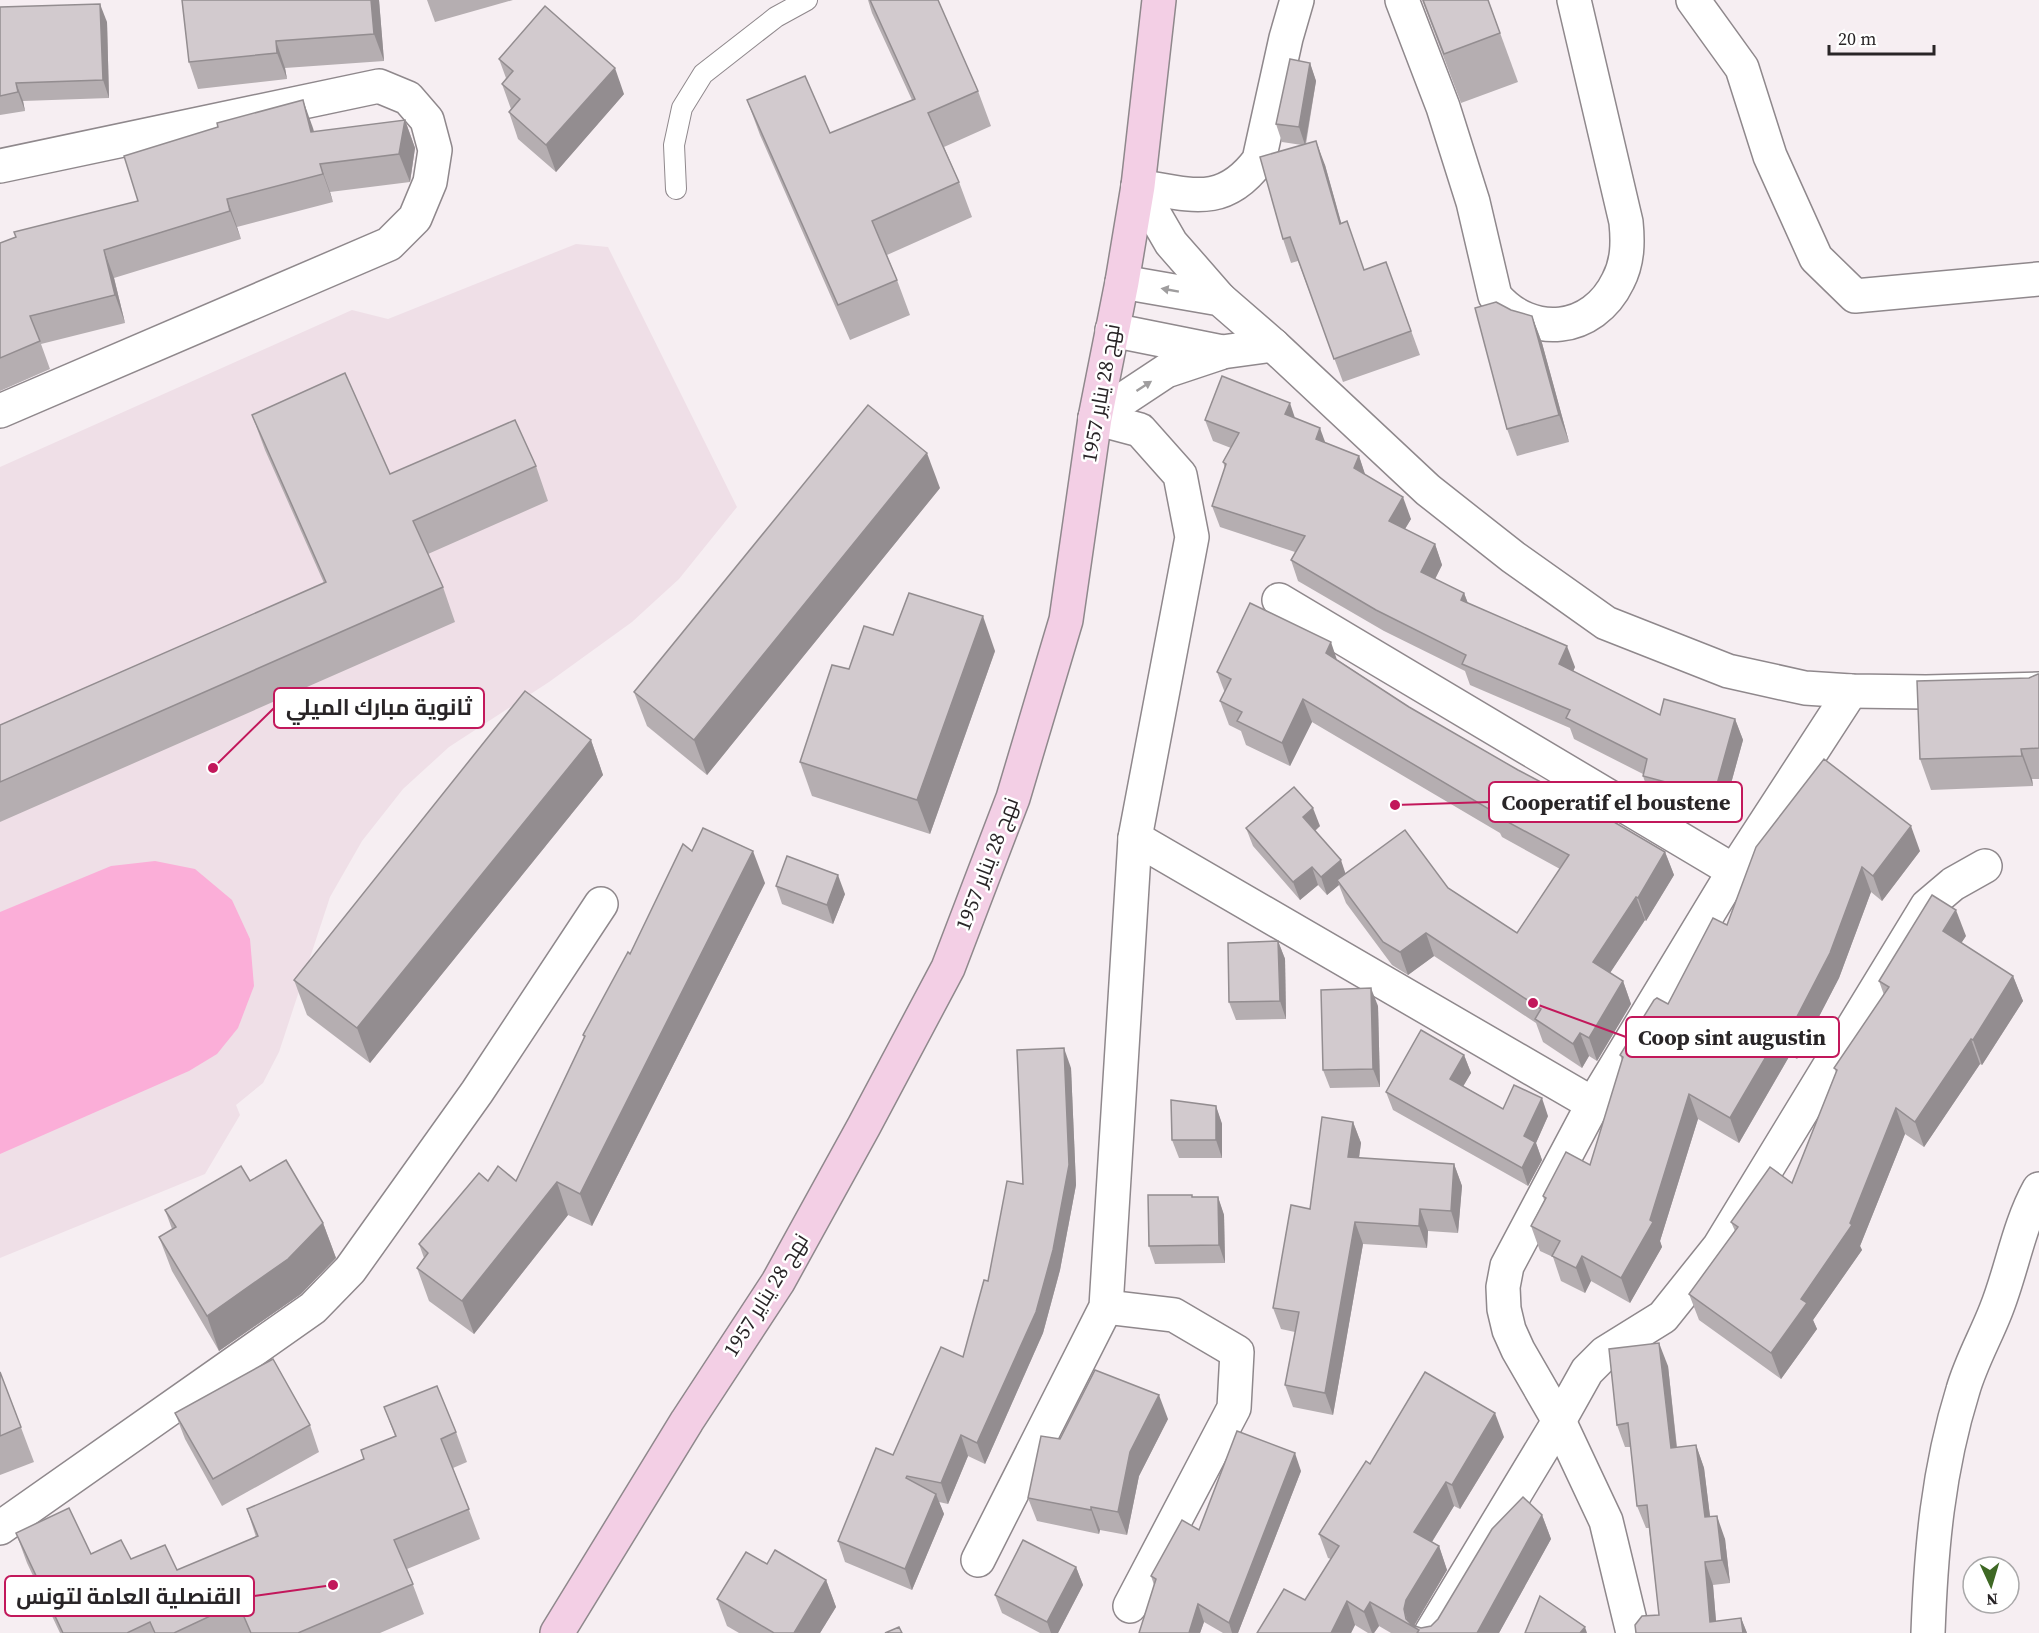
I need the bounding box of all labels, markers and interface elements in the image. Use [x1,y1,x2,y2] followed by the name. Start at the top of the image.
[1829,18,1934,56] scale bar
[1838,26,1876,51] text: 20 m
[1160,285,1179,294] one-way arrow
[1074,321,1127,464] street label: نهج 28 يناير 1957
[1135,380,1151,392] one-way arrow
[274,688,484,728] callout: ثانوية مبارك الميلي
[286,692,473,725] text: ثانوية مبارك الميلي
[1489,782,1742,822] callout: Cooperatif el boustene
[1502,787,1730,817] text: Cooperatif el boustene
[948,793,1025,934] street label: نهج 28 يناير 1957
[1626,1017,1839,1057] callout: Coop sint augustin
[1638,1022,1827,1052] text: Coop sint augustin
[716,1228,815,1362] street label: نهج 28 يناير 1957
[1961,1555,2021,1615] north arrow
[5,1576,254,1616] callout: القنصلية العامة لتونس
[16,1581,242,1611] text: القنصلية العامة لتونس
[1985,1589,1999,1611] text: N

